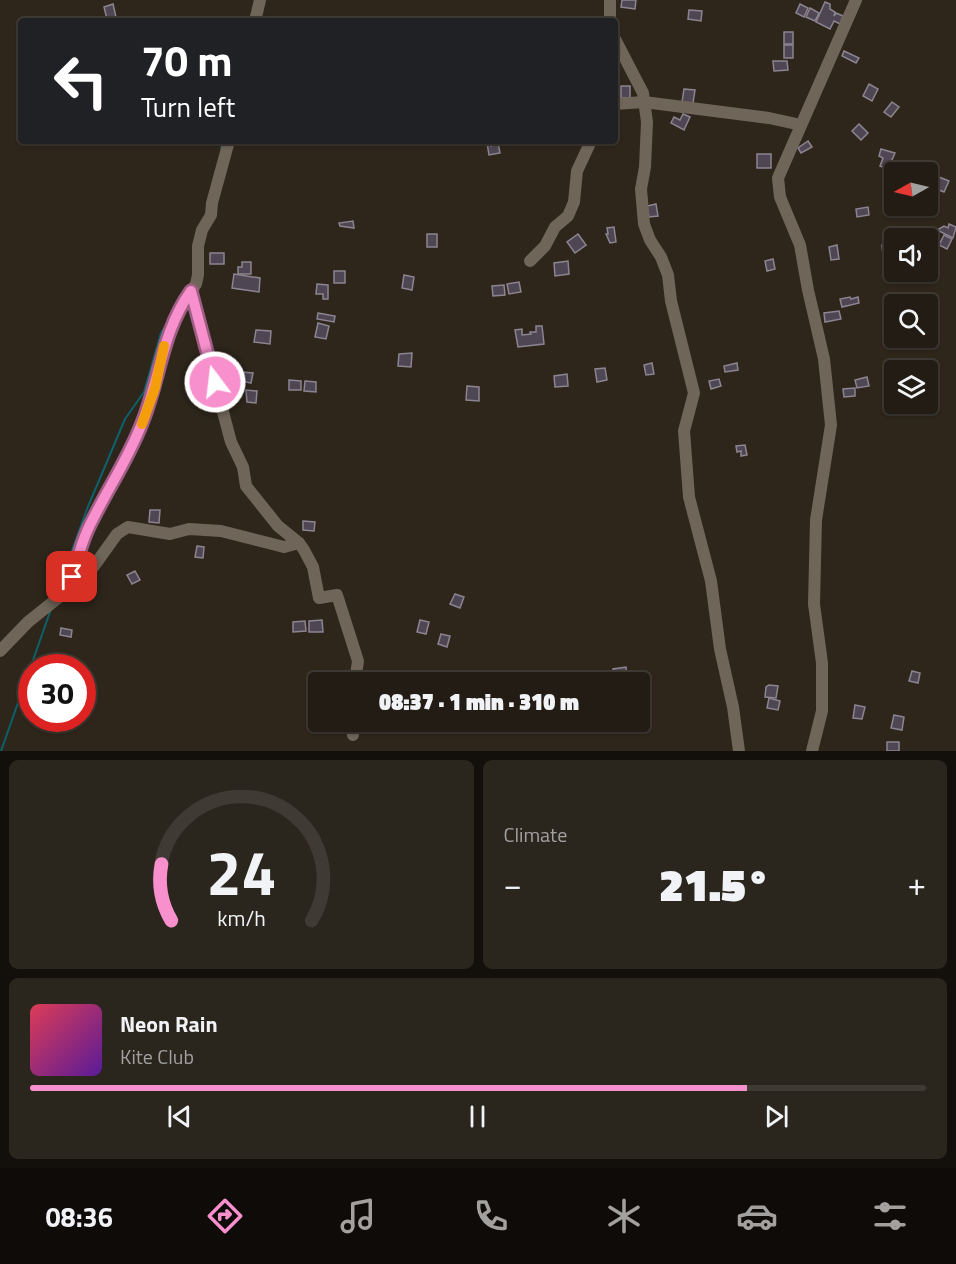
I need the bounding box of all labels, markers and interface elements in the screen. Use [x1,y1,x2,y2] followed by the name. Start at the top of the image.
[141,28,233,92] text: 70 m
[42,42,120,120] icon: left
[141,86,235,127] text: Turn left
[884,162,938,216] north arrow
[884,162,938,414] map controls
[884,228,938,282] button: sound
[884,294,938,348] button: search
[183,350,247,414] position arrow
[884,360,938,414] button: layers
[46,551,97,602] pin
[55,560,88,593] icon: arrive
[18,654,96,732] speed limit sign: 30
[379,685,579,719] text: 08:37 · 1 min · 310 m
[504,819,567,850] text: Climate
[206,824,276,919] text: 24
[659,850,771,918] text: 21.5°
[504,859,522,909] text: −
[908,859,926,909] text: +
[217,903,266,935] text: km/h
[120,1007,218,1041] text: Neon Rain
[120,1041,194,1072] text: Kite Club
[163,1100,196,1133] icon: previous
[461,1100,494,1133] icon: pause
[760,1100,793,1133] icon: next
[204,1195,246,1237] icon: directions
[337,1195,379,1237] icon: music
[470,1195,512,1237] icon: phone
[603,1195,645,1237] icon: climate
[736,1195,778,1237] icon: car
[869,1195,911,1237] icon: filters
[45,1196,113,1237] text: 08:36

